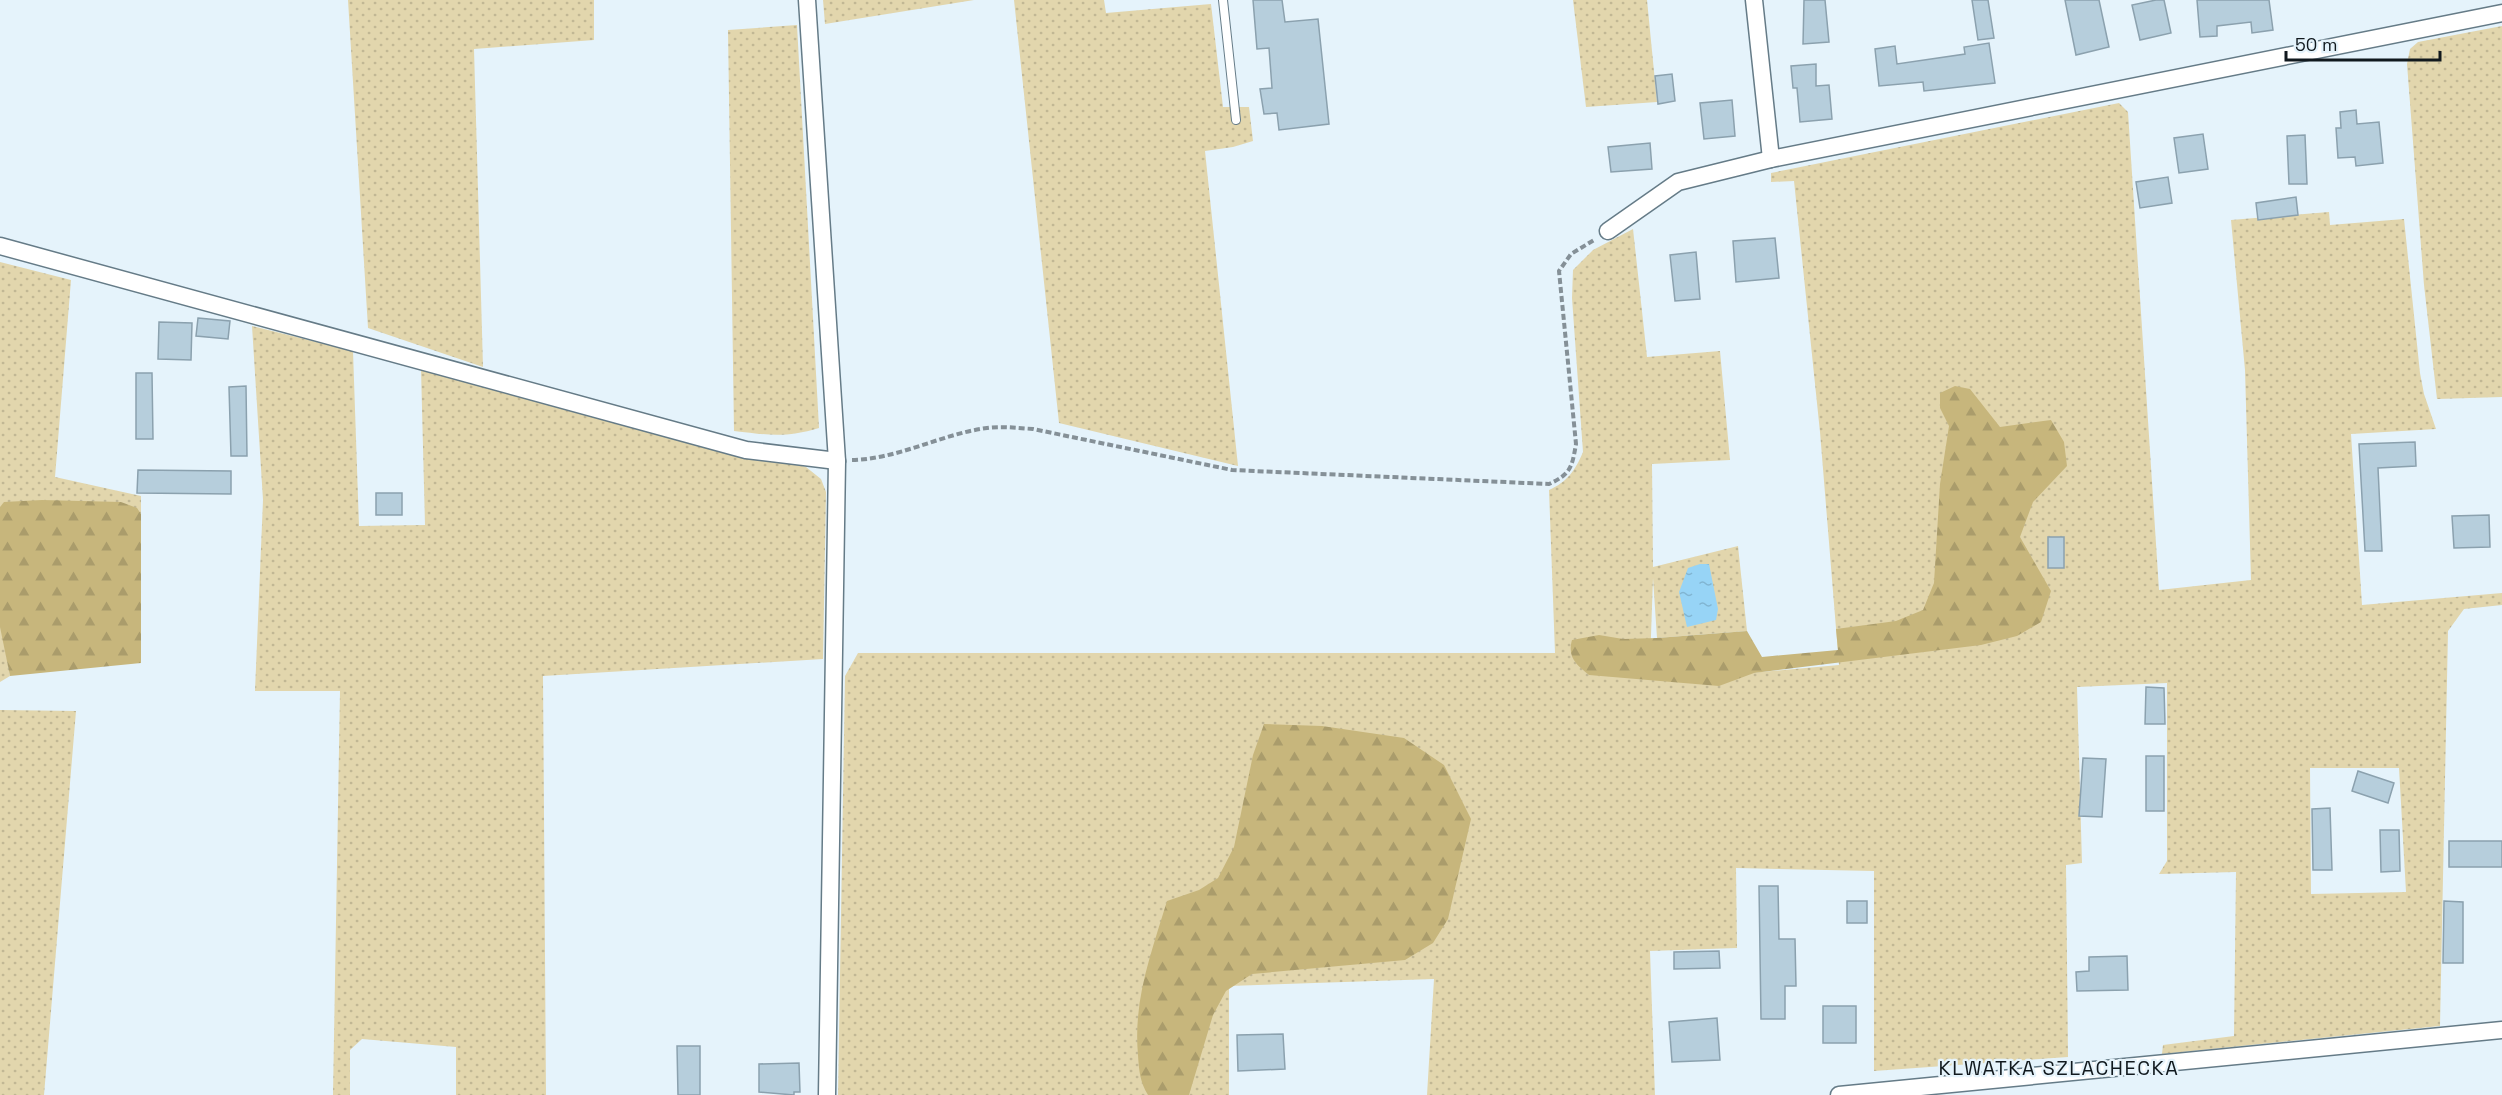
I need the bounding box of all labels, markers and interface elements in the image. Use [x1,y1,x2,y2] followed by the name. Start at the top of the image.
[2286,24,2440,62] scale bar
[2295,33,2337,56] text: 50 m
[1939,1055,2179,1081] district label: KLWATKA SZLACHECKA

